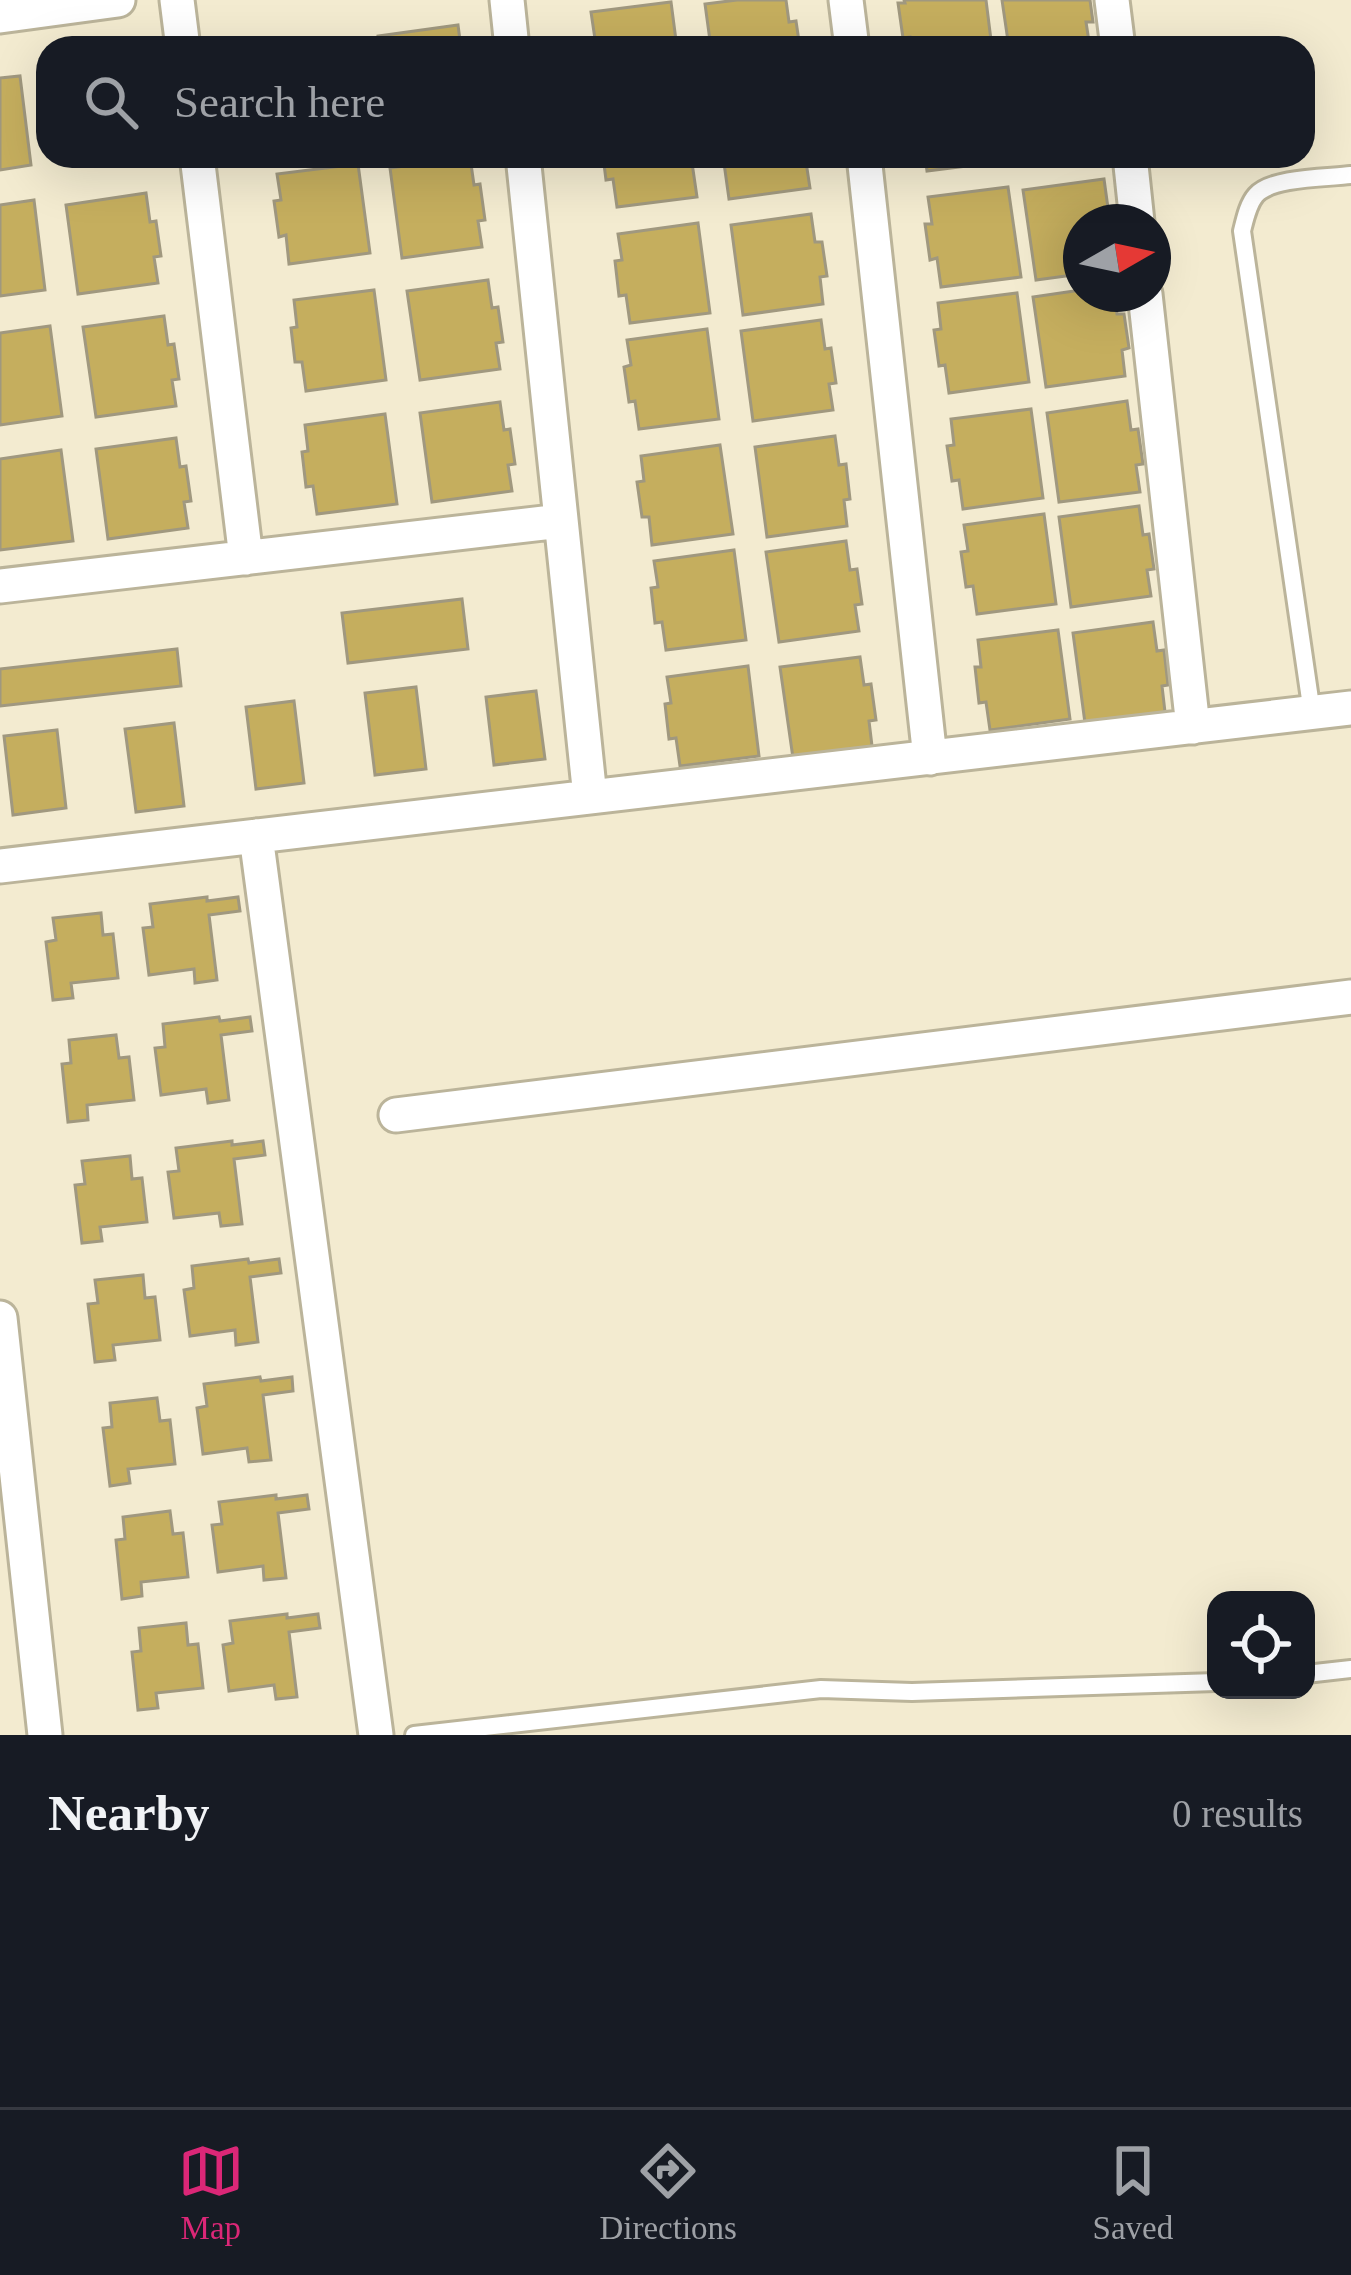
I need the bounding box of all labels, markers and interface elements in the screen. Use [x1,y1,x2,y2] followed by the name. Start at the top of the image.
[36,36,1315,168] search box
[78,69,144,135] icon: search
[174,77,385,127] text: Search here
[1063,204,1171,312] north arrow
[1207,1591,1315,1699] map controls
[1207,1591,1315,1699] button: locate
[48,1785,209,1841] text: Nearby
[1172,1792,1303,1835] text: 0 results
[178,2138,244,2247] tab: Map
[599,2138,737,2247] tab: Directions
[1093,2138,1173,2247] tab: Saved

